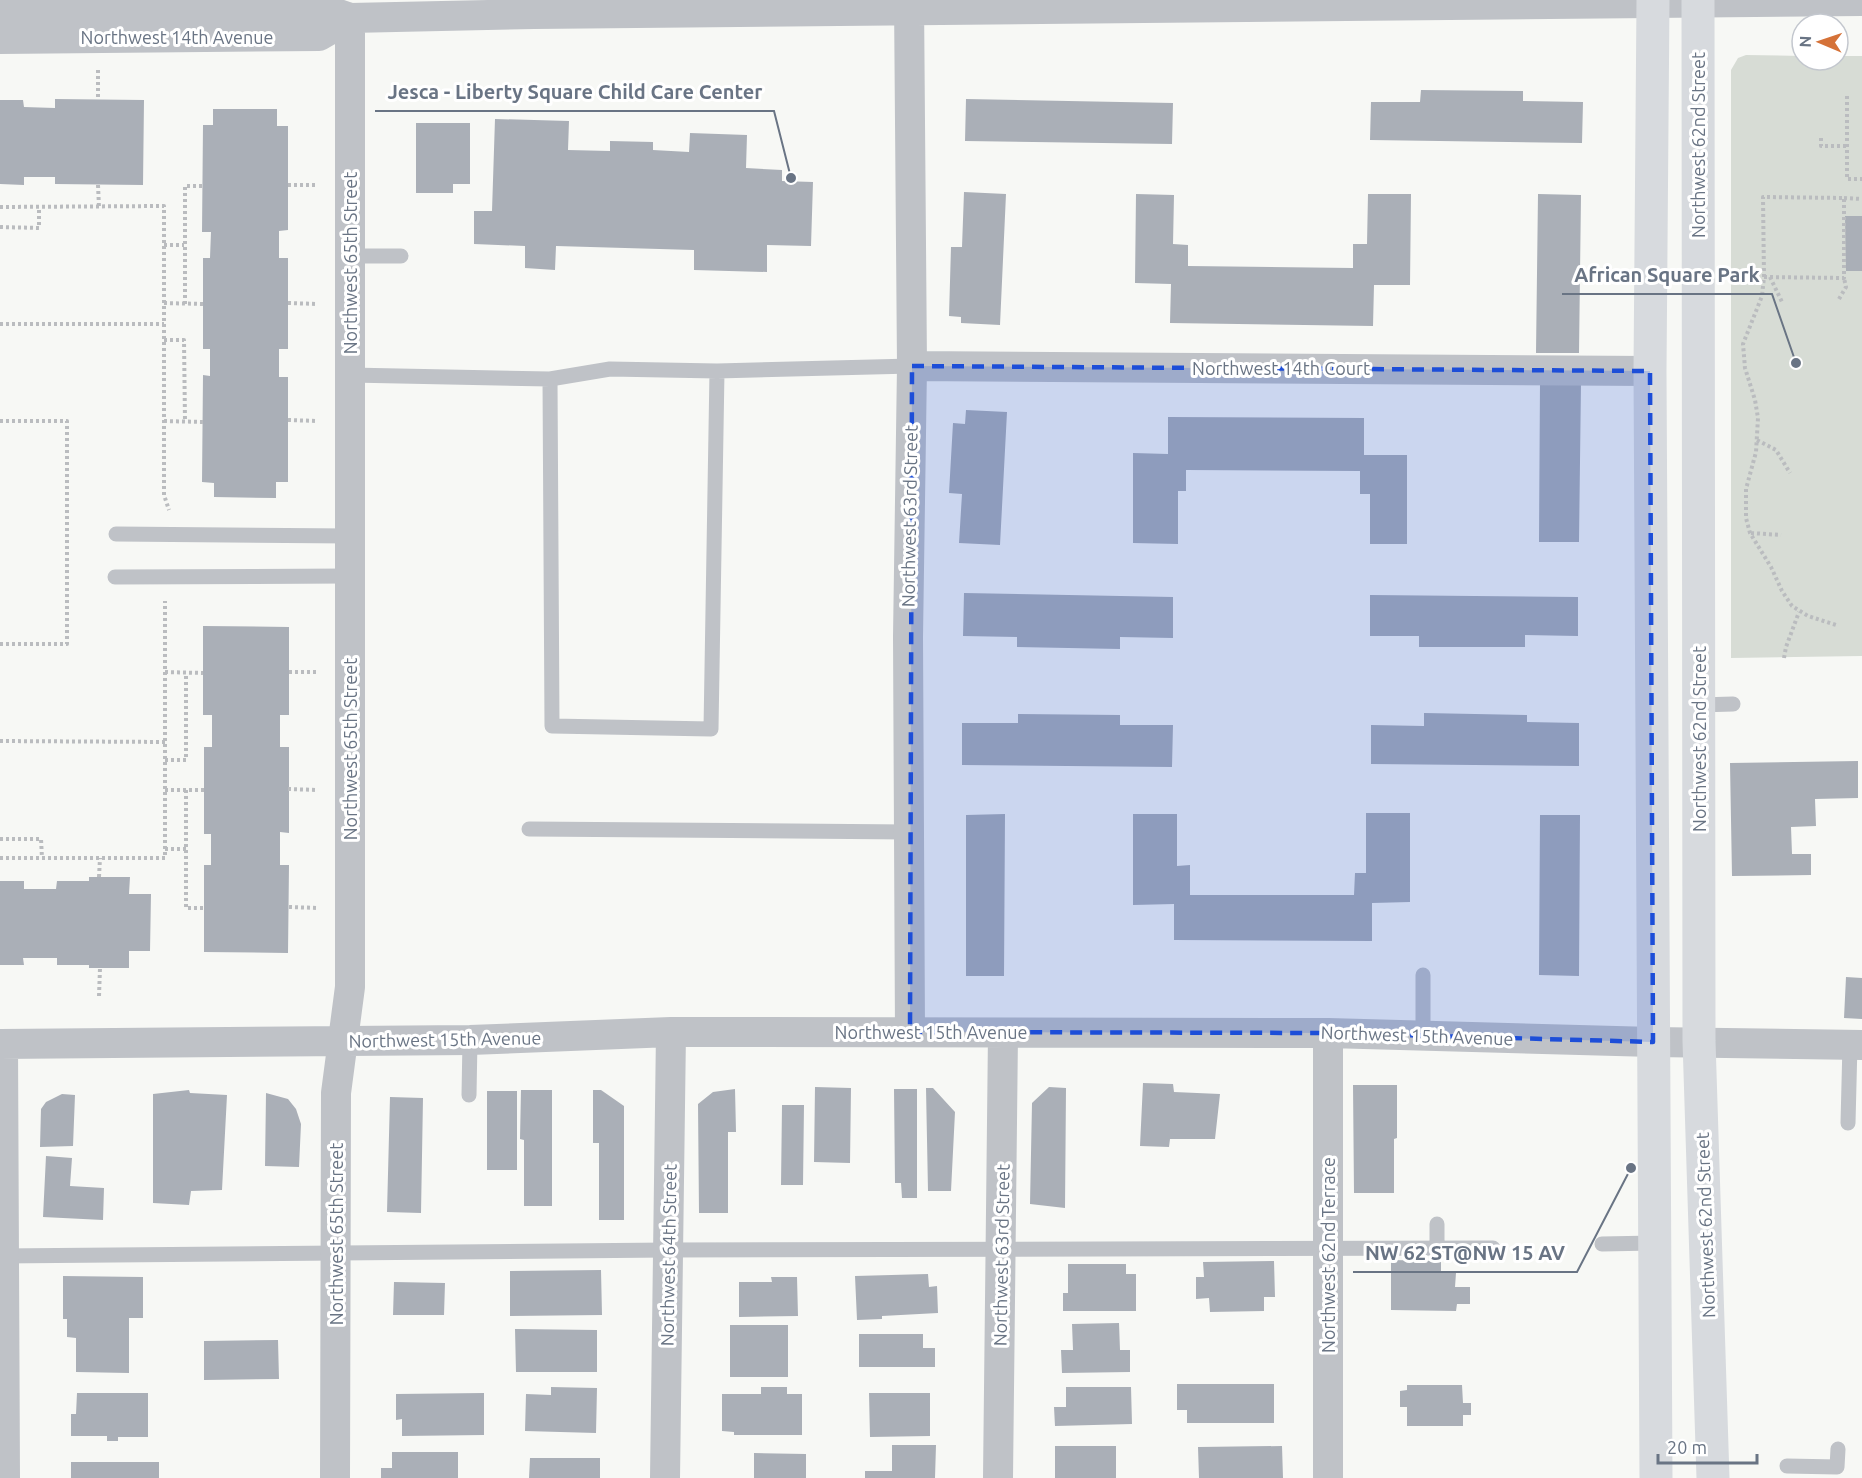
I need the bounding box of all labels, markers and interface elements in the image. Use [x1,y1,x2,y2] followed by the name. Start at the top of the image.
[1790,12,1850,72] north arrow
[81,27,273,47] street label: Northwest 14th Avenue
[1796,35,1814,48] text: N
[1688,52,1708,238] street label: Northwest 62nd Street
[375,73,774,111] callout: Jesca - Liberty Square Child Care Center
[387,80,763,103] text: Jesca - Liberty Square Child Care Center
[340,172,360,354] street label: Northwest 65th Street
[1562,256,1772,294] callout: African Square Park
[1574,263,1760,286] text: African Square Park
[1192,358,1370,378] street label: Northwest 14th Court
[897,425,921,607] street label: Northwest 63rd Street
[1689,646,1709,832] street label: Northwest 62nd Street
[340,658,360,840] street label: Northwest 65th Street
[835,1022,1027,1042] street label: Northwest 15th Avenue
[1320,1022,1514,1048] street label: Northwest 15th Avenue
[348,1027,542,1051] street label: Northwest 15th Avenue
[1692,1132,1718,1318] street label: Northwest 62nd Street
[326,1143,346,1325] street label: Northwest 65th Street
[1318,1157,1338,1353] street label: Northwest 62nd Terrace
[656,1164,680,1346] street label: Northwest 64th Street
[989,1164,1013,1346] street label: Northwest 63rd Street
[1353,1234,1577,1272] callout: NW 62 ST@NW 15 AV
[1365,1241,1565,1264] text: NW 62 ST@NW 15 AV
[1658,1427,1757,1465] scale bar
[1667,1437,1707,1457] text: 20 m

